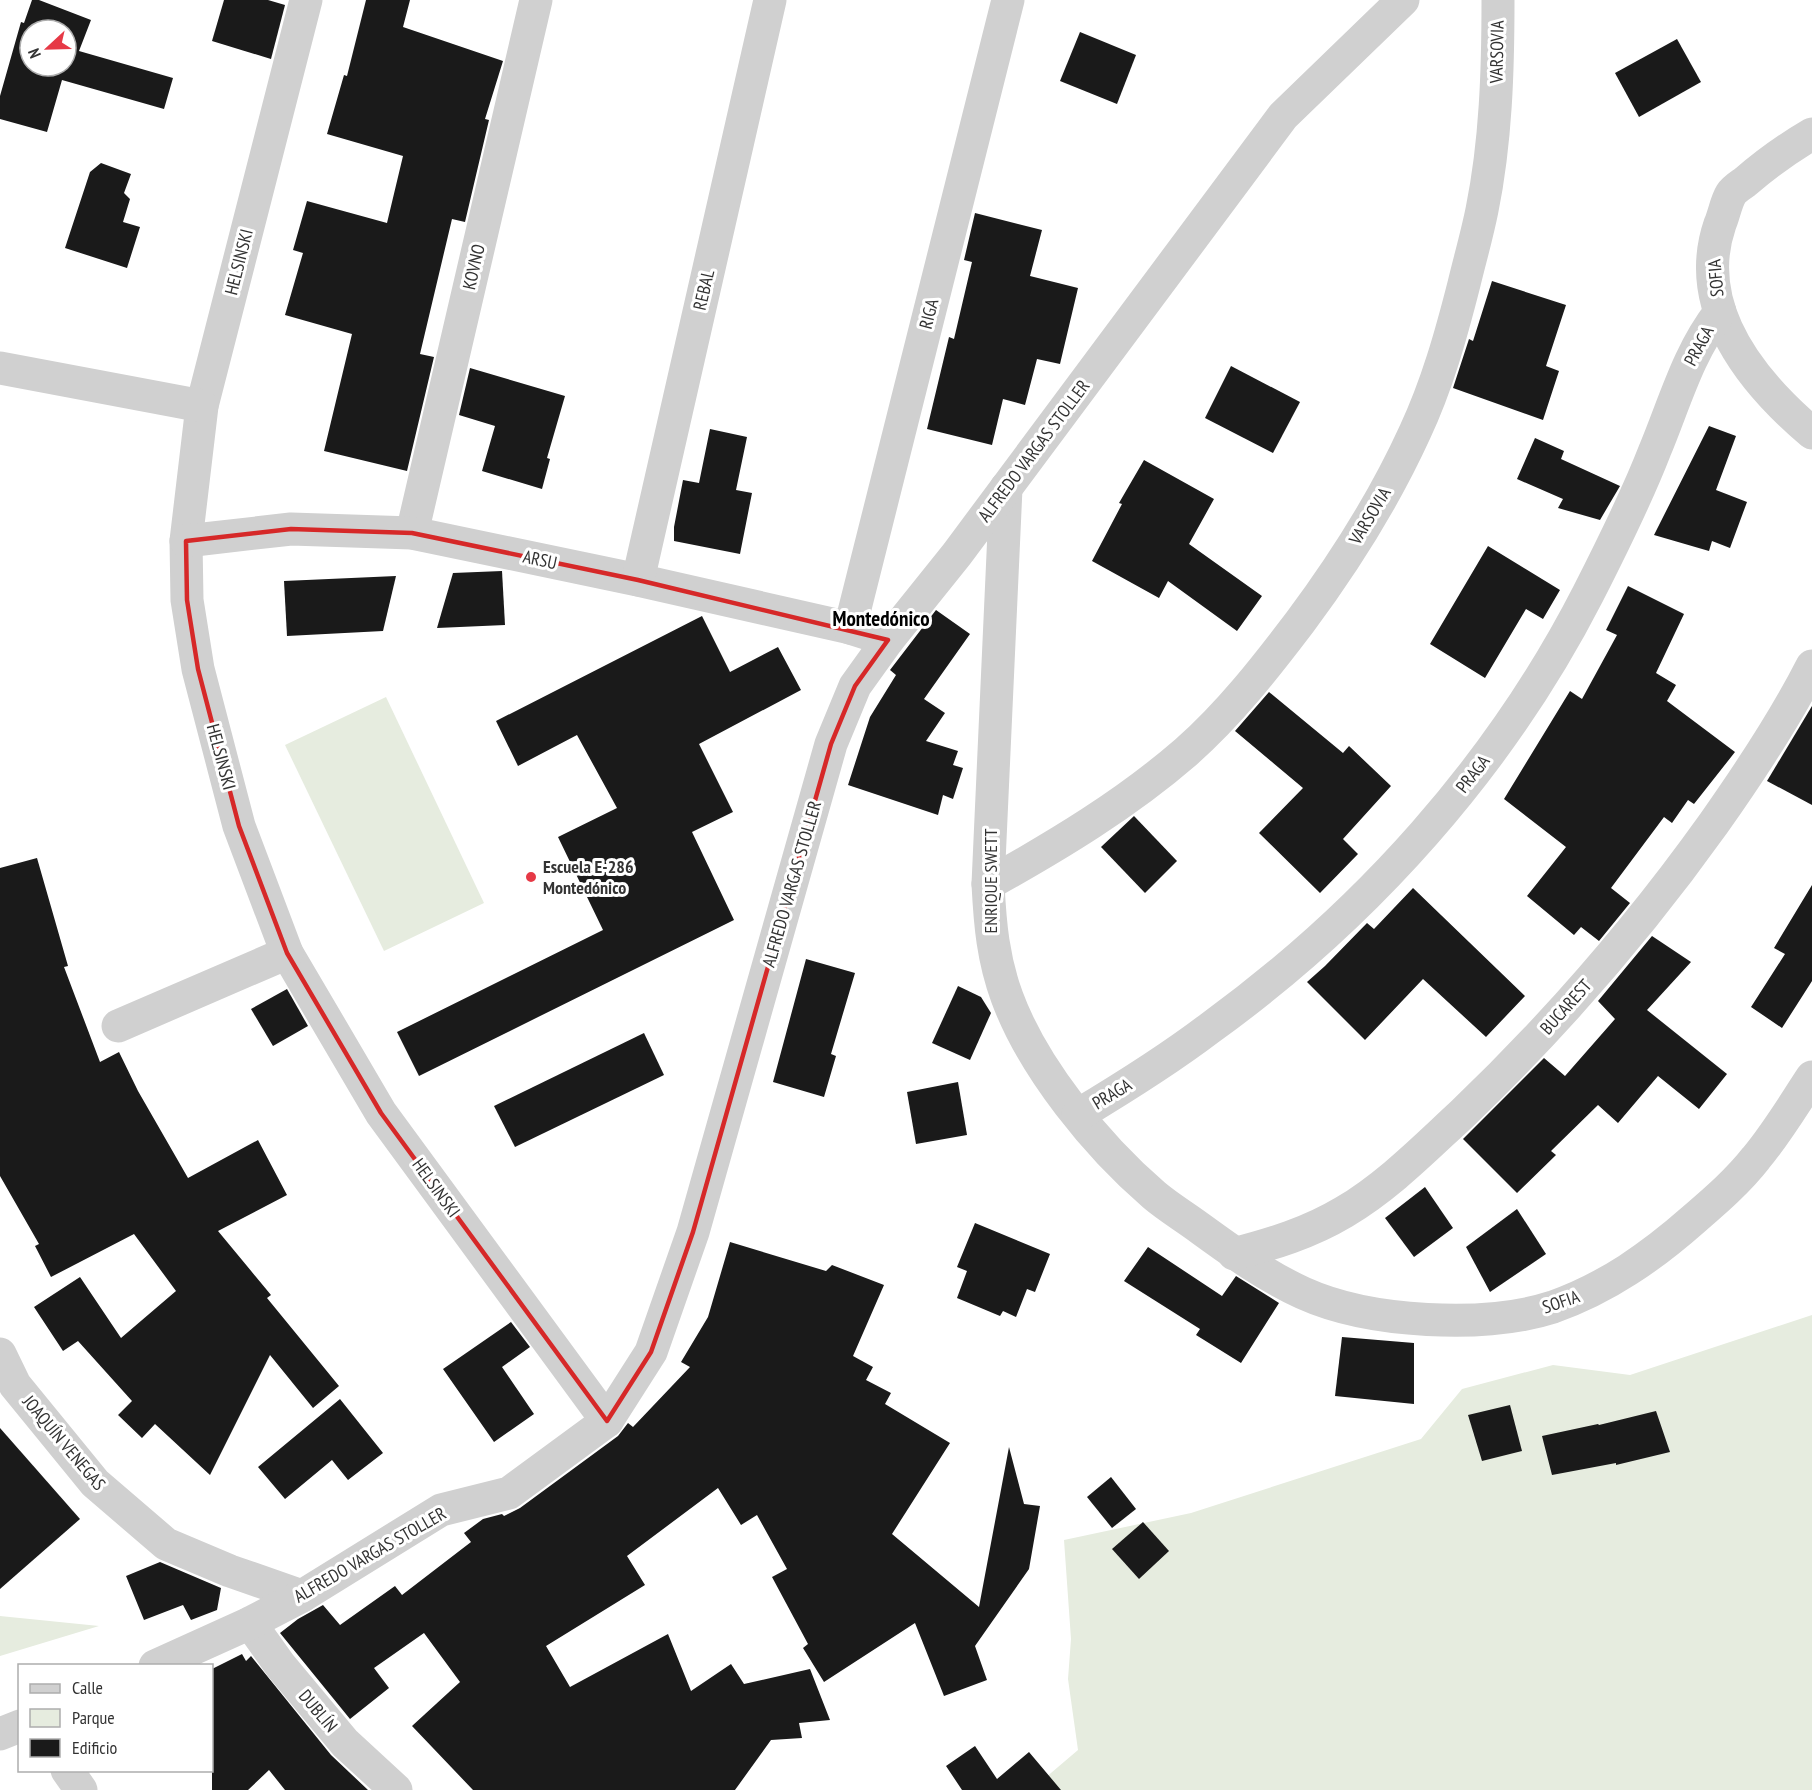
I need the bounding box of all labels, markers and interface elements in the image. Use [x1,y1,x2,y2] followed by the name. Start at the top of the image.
[18,18,78,78] north arrow
[1484,20,1509,85] street label: VARSOVIA
[23,46,45,61] text: N
[219,226,258,297] street label: HELSINSKI
[457,242,490,292] street label: KOVNO
[1702,258,1729,298] street label: SOFIA
[688,267,719,312] street label: REBAL
[914,296,943,331] street label: RIGA
[1679,321,1719,370] street label: PRAGA
[973,375,1095,526] street label: ALFREDO VARGAS STOLLER
[1343,482,1396,550] street label: VARSOVIA
[521,545,559,574] street label: ARSU
[832,605,930,632] district label: Montedónico
[202,721,241,792] street label: HELSINSKI
[1451,750,1495,797] street label: PRAGA
[757,798,826,970] street label: ALFREDO VARGAS STOLLER
[979,828,1002,934] street label: ENRIQUE SWETT
[543,855,634,899] place label: Escuela E-286 Montedónico
[524,870,538,884] marker: Escuela E-286 Montedónico
[1535,974,1596,1039] street label: BUCAREST
[1088,1073,1136,1114] street label: PRAGA
[407,1154,465,1222] street label: HELSINSKI
[1539,1284,1583,1319] street label: SOFIA
[17,1390,111,1495] street label: JOAQUÍN VENEGAS
[290,1501,450,1608] street label: ALFREDO VARGAS STOLLER
[18,1664,213,1772] legend
[72,1676,103,1699] text: Calle
[294,1685,343,1737] street label: DUBLÍN
[72,1706,115,1729] text: Parque
[72,1736,118,1759] text: Edificio

